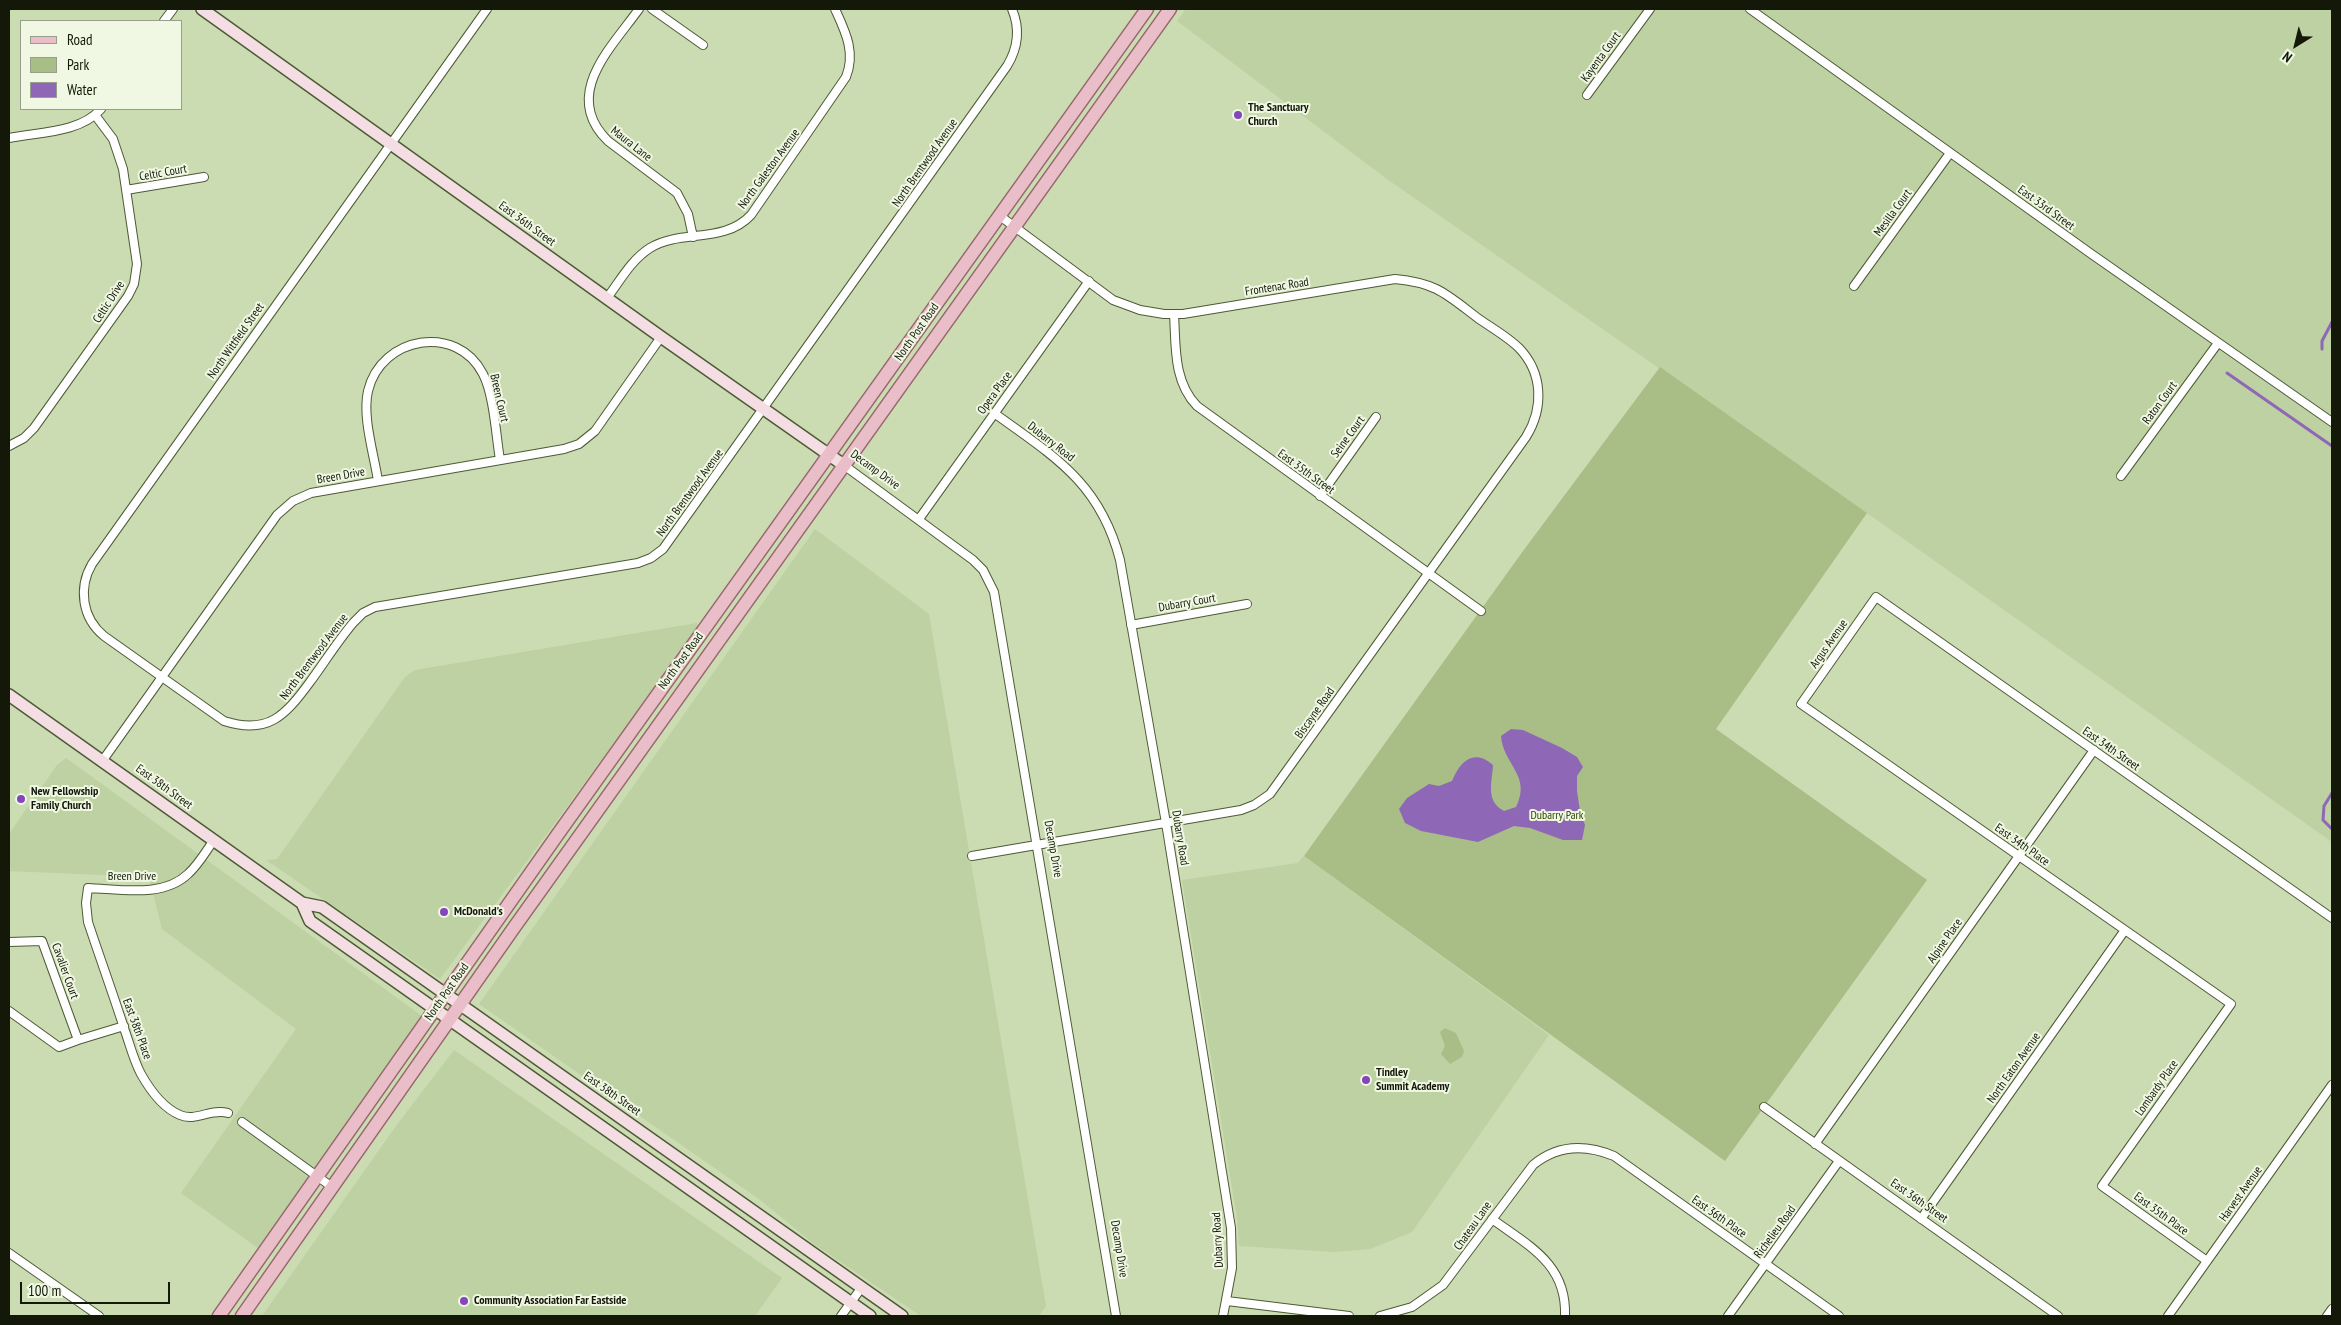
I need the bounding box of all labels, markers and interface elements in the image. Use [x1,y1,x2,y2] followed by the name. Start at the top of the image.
[20,20,182,110] legend
[2271,20,2321,70] north arrow
[1578,29,1624,85] street label: Kayenta Court
[67,30,93,49] text: Road
[2279,48,2296,67] text: N
[67,55,89,74] text: Park
[67,80,97,99] text: Water
[1248,101,1309,129] place label: The Sanctuary Church
[1232,109,1244,121] marker: The Sanctuary Church
[889,116,961,210] street label: North Brentwood Avenue
[608,124,654,164] street label: Maura Lane
[735,126,803,212] street label: North Galeston Avenue
[138,162,188,184] street label: Celtic Court
[2015,183,2077,233] street label: East 33rd Street
[1871,187,1915,239] street label: Mesilla Court
[496,199,558,249] street label: East 36th Street
[1244,275,1310,299] street label: Frontenac Road
[90,278,128,326] street label: Celtic Drive
[205,300,267,382] street label: North Wittfield Street
[892,300,942,364] street label: North Post Road
[975,369,1015,417] street label: Opera Place
[486,373,512,423] street label: Breen Court
[2140,379,2180,427] street label: Raton Court
[1328,413,1368,461] street label: Seine Court
[1025,419,1077,465] street label: Dubarry Road
[654,447,726,539] street label: North Brentwood Avenue
[847,447,903,493] street label: Decamp Drive
[1275,447,1337,497] street label: East 35th Street
[316,465,366,487] street label: Breen Drive
[1157,591,1217,615] street label: Dubarry Court
[277,611,351,703] street label: North Brentwood Avenue
[1807,617,1851,671] street label: Argus Avenue
[655,630,707,692] street label: North Post Road
[1292,685,1338,741] street label: Biscayne Road
[2080,724,2142,774] street label: East 34th Street
[133,762,195,812] street label: East 38th Street
[31,785,98,813] place label: New Fellowship Family Church
[15,793,27,805] marker: New Fellowship Family Church
[1169,809,1191,867] street label: Dubarry Road
[1531,809,1583,823] park label: Dubarry Park
[1041,819,1065,879] street label: Decamp Drive
[1992,821,2052,869] street label: East 34th Place
[108,870,156,884] street label: Breen Drive
[454,905,503,919] place label: McDonald's
[438,906,450,918] marker: McDonald's
[1924,916,1966,966] street label: Alpine Place
[48,941,82,1001] street label: Cavalier Court
[422,960,472,1024] street label: North Post Road
[119,997,155,1061] street label: East 38th Place
[1984,1030,2044,1106] street label: North Eaton Avenue
[2132,1057,2182,1119] street label: Lombardy Place
[1376,1066,1449,1094] place label: Tindley Summit Academy
[581,1069,643,1119] street label: East 38th Street
[1360,1074,1372,1086] marker: Tindley Summit Academy
[2217,1164,2265,1224] street label: Harvest Avenue
[1888,1176,1950,1226] street label: East 36th Street
[2131,1189,2191,1239] street label: East 35th Place
[1689,1193,1749,1241] street label: East 36th Place
[1451,1199,1495,1253] street label: Chateau Lane
[1751,1203,1799,1261] street label: Richelieu Road
[1209,1212,1227,1268] street label: Dubarry Road
[1107,1219,1131,1279] street label: Decamp Drive
[22,1272,172,1304] scale bar
[28,1281,61,1300] text: 100 m
[474,1294,626,1308] place label: Community Association Far Eastside
[458,1295,470,1307] marker: Community Association Far Eastside

